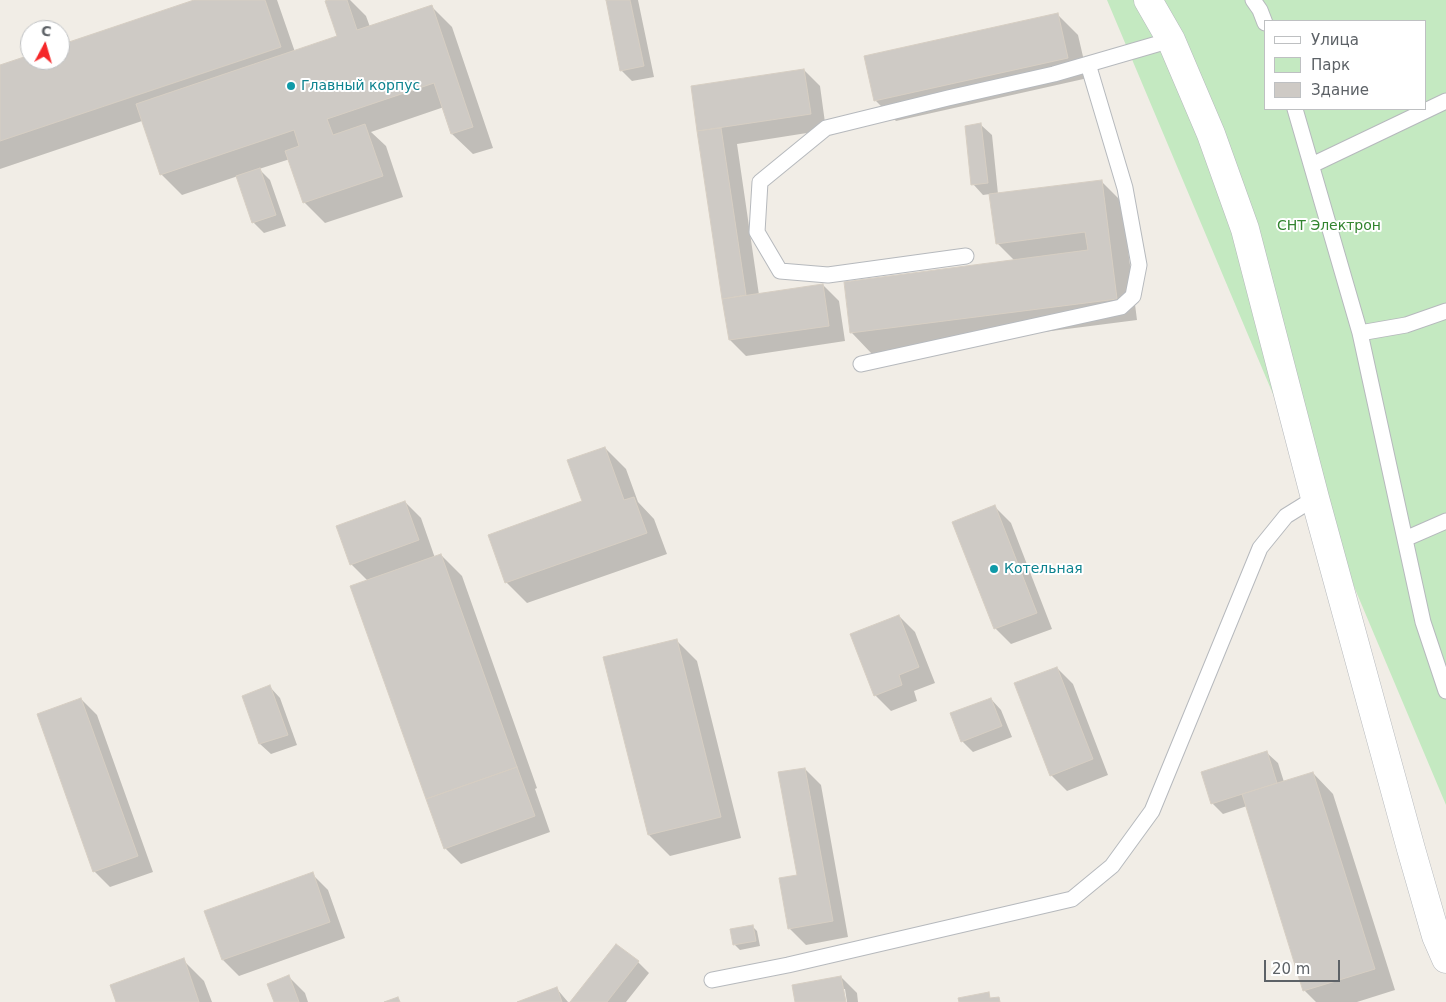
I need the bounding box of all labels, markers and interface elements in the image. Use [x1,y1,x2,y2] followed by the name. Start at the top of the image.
[20,20,70,70] north arrow
[1264,20,1426,110] legend
[41,23,52,40] text: С
[1311,31,1359,49] text: Улица
[1311,56,1350,74] text: Парк
[301,78,420,94] place label: Главный корпус
[285,80,297,92] marker: Главный корпус
[1311,81,1369,99] text: Здание
[1277,218,1381,234] park label: СНТ Электрон
[1004,561,1083,577] place label: Котельная
[988,563,1000,575] marker: Котельная
[1266,950,1342,982] scale bar
[1272,960,1310,978] text: 20 m

